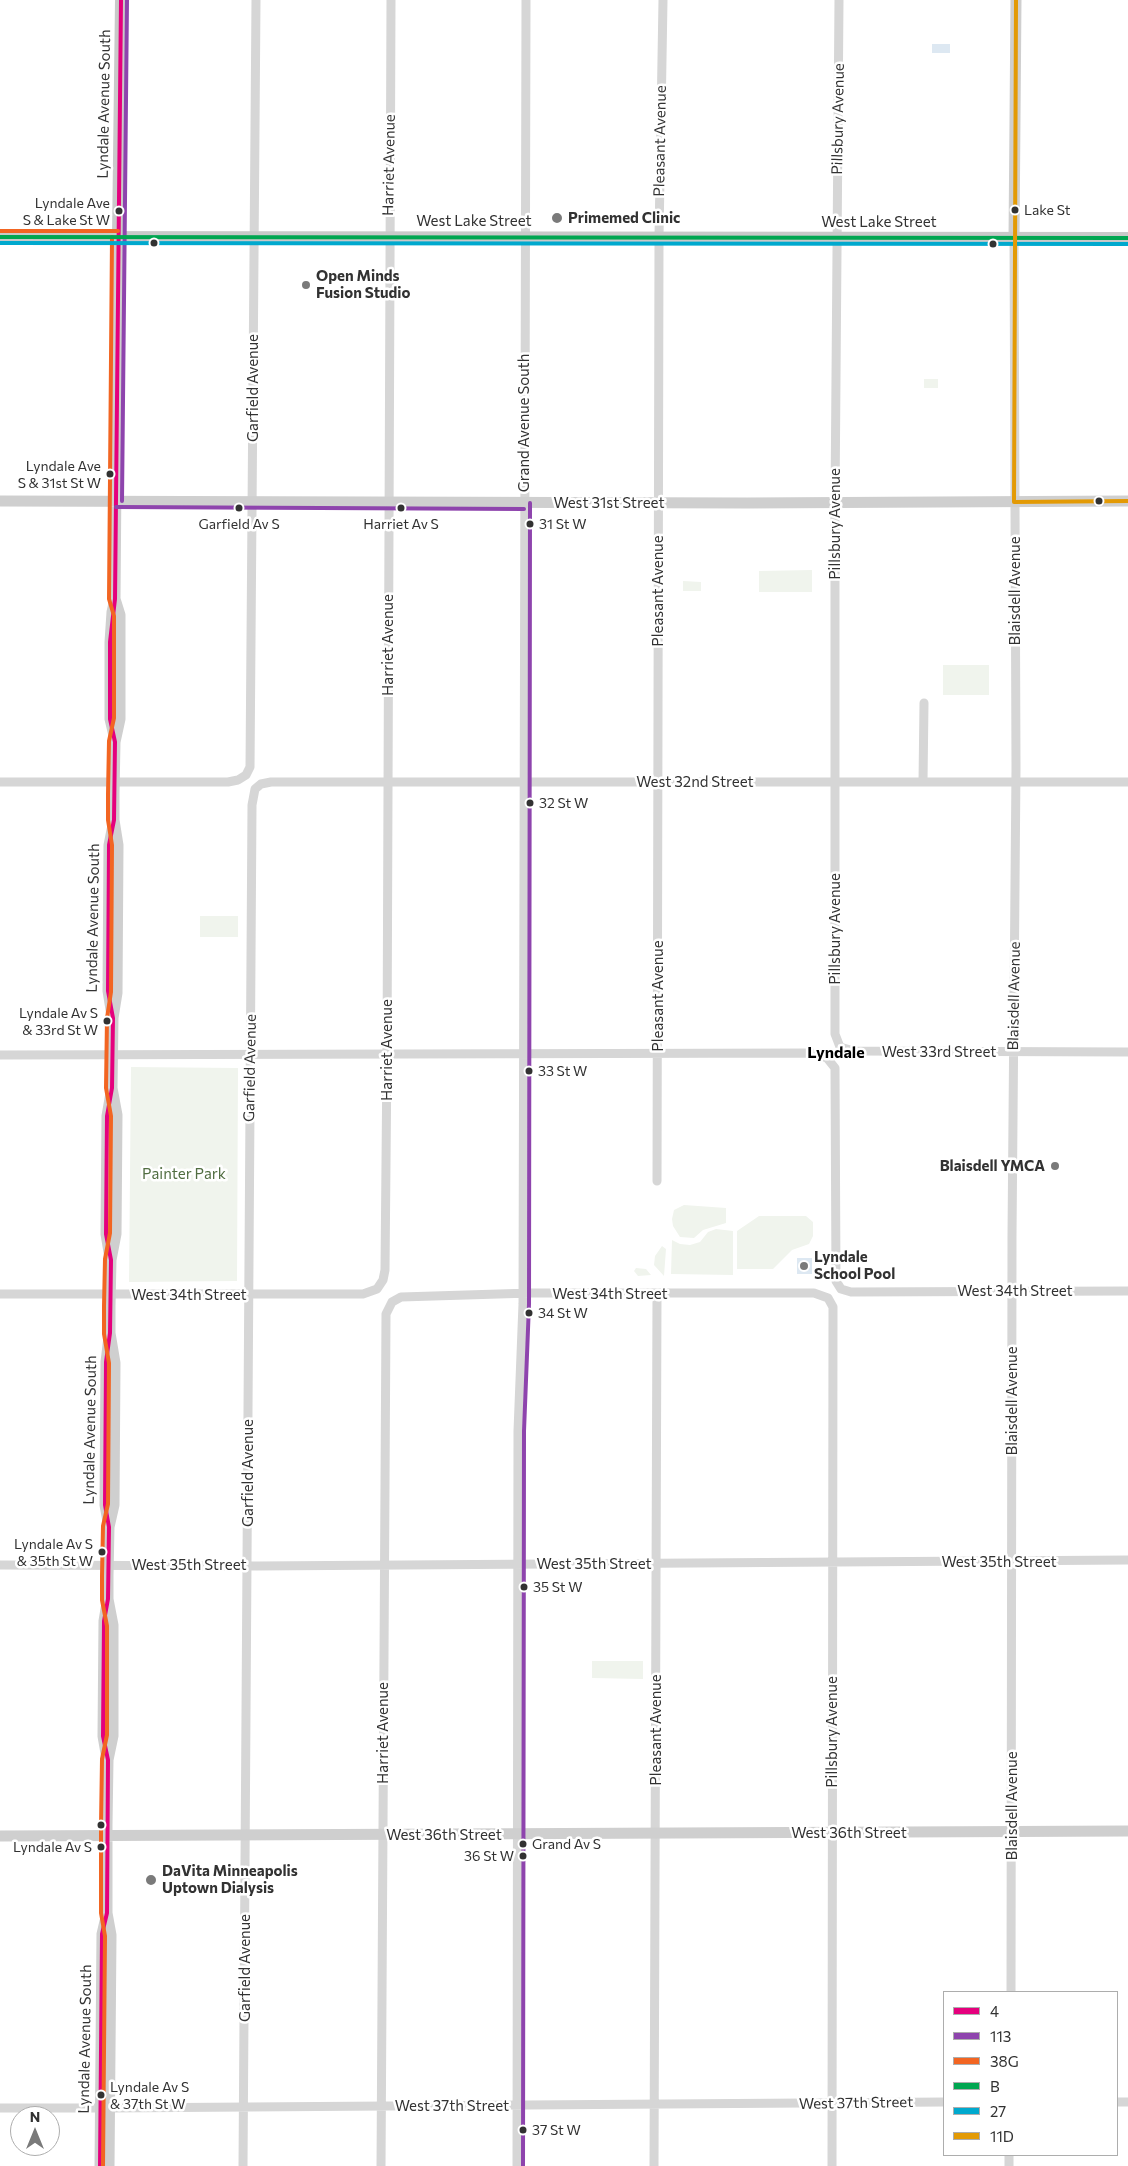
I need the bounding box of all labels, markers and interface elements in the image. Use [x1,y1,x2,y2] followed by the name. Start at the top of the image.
[94,29,114,179] street label: Lyndale Avenue South
[828,63,848,175] street label: Pillsbury Avenue
[650,85,670,197] street label: Pleasant Avenue
[379,114,399,216] street label: Harriet Avenue
[23,195,110,228] place label: Lyndale Ave S & Lake St W
[1024,202,1070,218] place label: Lake St
[1010,205,1020,215] marker: Lake St
[114,206,124,216] marker: Lyndale Ave S & Lake St W
[568,209,680,227] place label: Primemed Clinic
[550,211,564,225] marker: Primemed Clinic
[416,212,532,230] street label: West Lake Street
[821,213,937,231] street label: West Lake Street
[149,238,159,248] unlabelled marker
[988,239,998,249] unlabelled marker
[316,267,410,302] place label: Open Minds Fusion Studio
[300,279,312,291] marker: Open Minds Fusion Studio
[244,334,262,442] street label: Garfield Avenue
[515,354,533,492] street label: Grand Avenue South
[18,458,101,491] place label: Lyndale Ave S & 31st St W
[826,468,844,580] street label: Pillsbury Avenue
[105,469,115,479] marker: Lyndale Ave S & 31st St W
[553,494,665,512] street label: West 31st Street
[1094,496,1104,506] unlabelled marker
[234,503,244,513] marker: Garfield Av S
[396,503,406,513] marker: Harriet Av S
[198,516,280,532] place label: Garfield Av S
[363,516,439,532] place label: Harriet Av S
[539,516,586,532] place label: 31 St W
[525,519,535,529] marker: 31 St W
[649,535,667,647] street label: Pleasant Avenue
[1006,536,1024,646] street label: Blaisdell Avenue
[379,594,397,696] street label: Harriet Avenue
[636,773,754,791] street label: West 32nd Street
[539,795,588,811] place label: 32 St W
[525,798,535,808] marker: 32 St W
[83,843,103,993] street label: Lyndale Avenue South
[826,873,844,985] street label: Pillsbury Avenue
[649,940,667,1052] street label: Pleasant Avenue
[1004,941,1024,1051] street label: Blaisdell Avenue
[378,999,396,1101] street label: Harriet Avenue
[19,1005,98,1038] place label: Lyndale Av S & 33rd St W
[240,1014,260,1122] street label: Garfield Avenue
[102,1016,112,1026] marker: Lyndale Av S & 33rd St W
[807,1043,865,1063] district label: Lyndale
[882,1043,996,1061] street label: West 33rd Street
[538,1063,587,1079] place label: 33 St W
[524,1066,534,1076] marker: 33 St W
[940,1157,1045,1175] place label: Blaisdell YMCA
[1049,1160,1061,1172] marker: Blaisdell YMCA
[142,1165,226,1183] park label: Painter Park
[814,1248,895,1283] place label: Lyndale School Pool
[798,1260,810,1272] marker: Lyndale School Pool
[957,1282,1073,1300] street label: West 34th Street
[552,1285,668,1303] street label: West 34th Street
[131,1286,247,1304] street label: West 34th Street
[538,1305,588,1321] place label: 34 St W
[524,1308,534,1318] marker: 34 St W
[1003,1346,1021,1456] street label: Blaisdell Avenue
[80,1355,100,1505] street label: Lyndale Avenue South
[239,1419,257,1527] street label: Garfield Avenue
[14,1536,93,1568] place label: Lyndale Av S & 35th St W
[97,1547,107,1557] marker: Lyndale Av S & 35th St W
[941,1553,1057,1571] street label: West 35th Street
[536,1555,652,1573] street label: West 35th Street
[131,1556,247,1574] street label: West 35th Street
[533,1579,582,1595] place label: 35 St W
[519,1582,529,1592] marker: 35 St W
[647,1674,665,1786] street label: Pleasant Avenue
[823,1676,841,1788] street label: Pillsbury Avenue
[374,1682,392,1784] street label: Harriet Avenue
[1003,1751,1021,1861] street label: Blaisdell Avenue
[96,1820,106,1830] unlabelled marker
[791,1824,907,1842] street label: West 36th Street
[386,1826,502,1844] street label: West 36th Street
[532,1836,601,1852] place label: Grand Av S
[13,1839,92,1855] place label: Lyndale Av S
[518,1839,528,1849] marker: Grand Av S
[96,1842,106,1852] marker: Lyndale Av S
[464,1848,514,1864] place label: 36 St W
[518,1851,528,1861] marker: 36 St W
[162,1862,298,1897] place label: DaVita Minneapolis Uptown Dialysis
[144,1873,158,1887] marker: DaVita Minneapolis Uptown Dialysis
[236,1914,254,2022] street label: Garfield Avenue
[75,1964,95,2114] street label: Lyndale Avenue South
[943,1991,1118,2156] legend
[990,2002,999,2020] text: 4
[990,2027,1011,2045] text: 113
[990,2052,1019,2070] text: 38G
[990,2077,1000,2095] text: B
[110,2079,189,2112] place label: Lyndale Av S & 37th St W
[96,2090,106,2100] marker: Lyndale Av S & 37th St W
[799,2093,913,2113] street label: West 37th Street
[395,2097,509,2115] street label: West 37th Street
[990,2102,1006,2120] text: 27
[10,2106,60,2156] north arrow
[30,2108,40,2125] text: N
[532,2122,581,2138] place label: 37 St W
[518,2125,528,2135] marker: 37 St W
[990,2127,1014,2145] text: 11D

